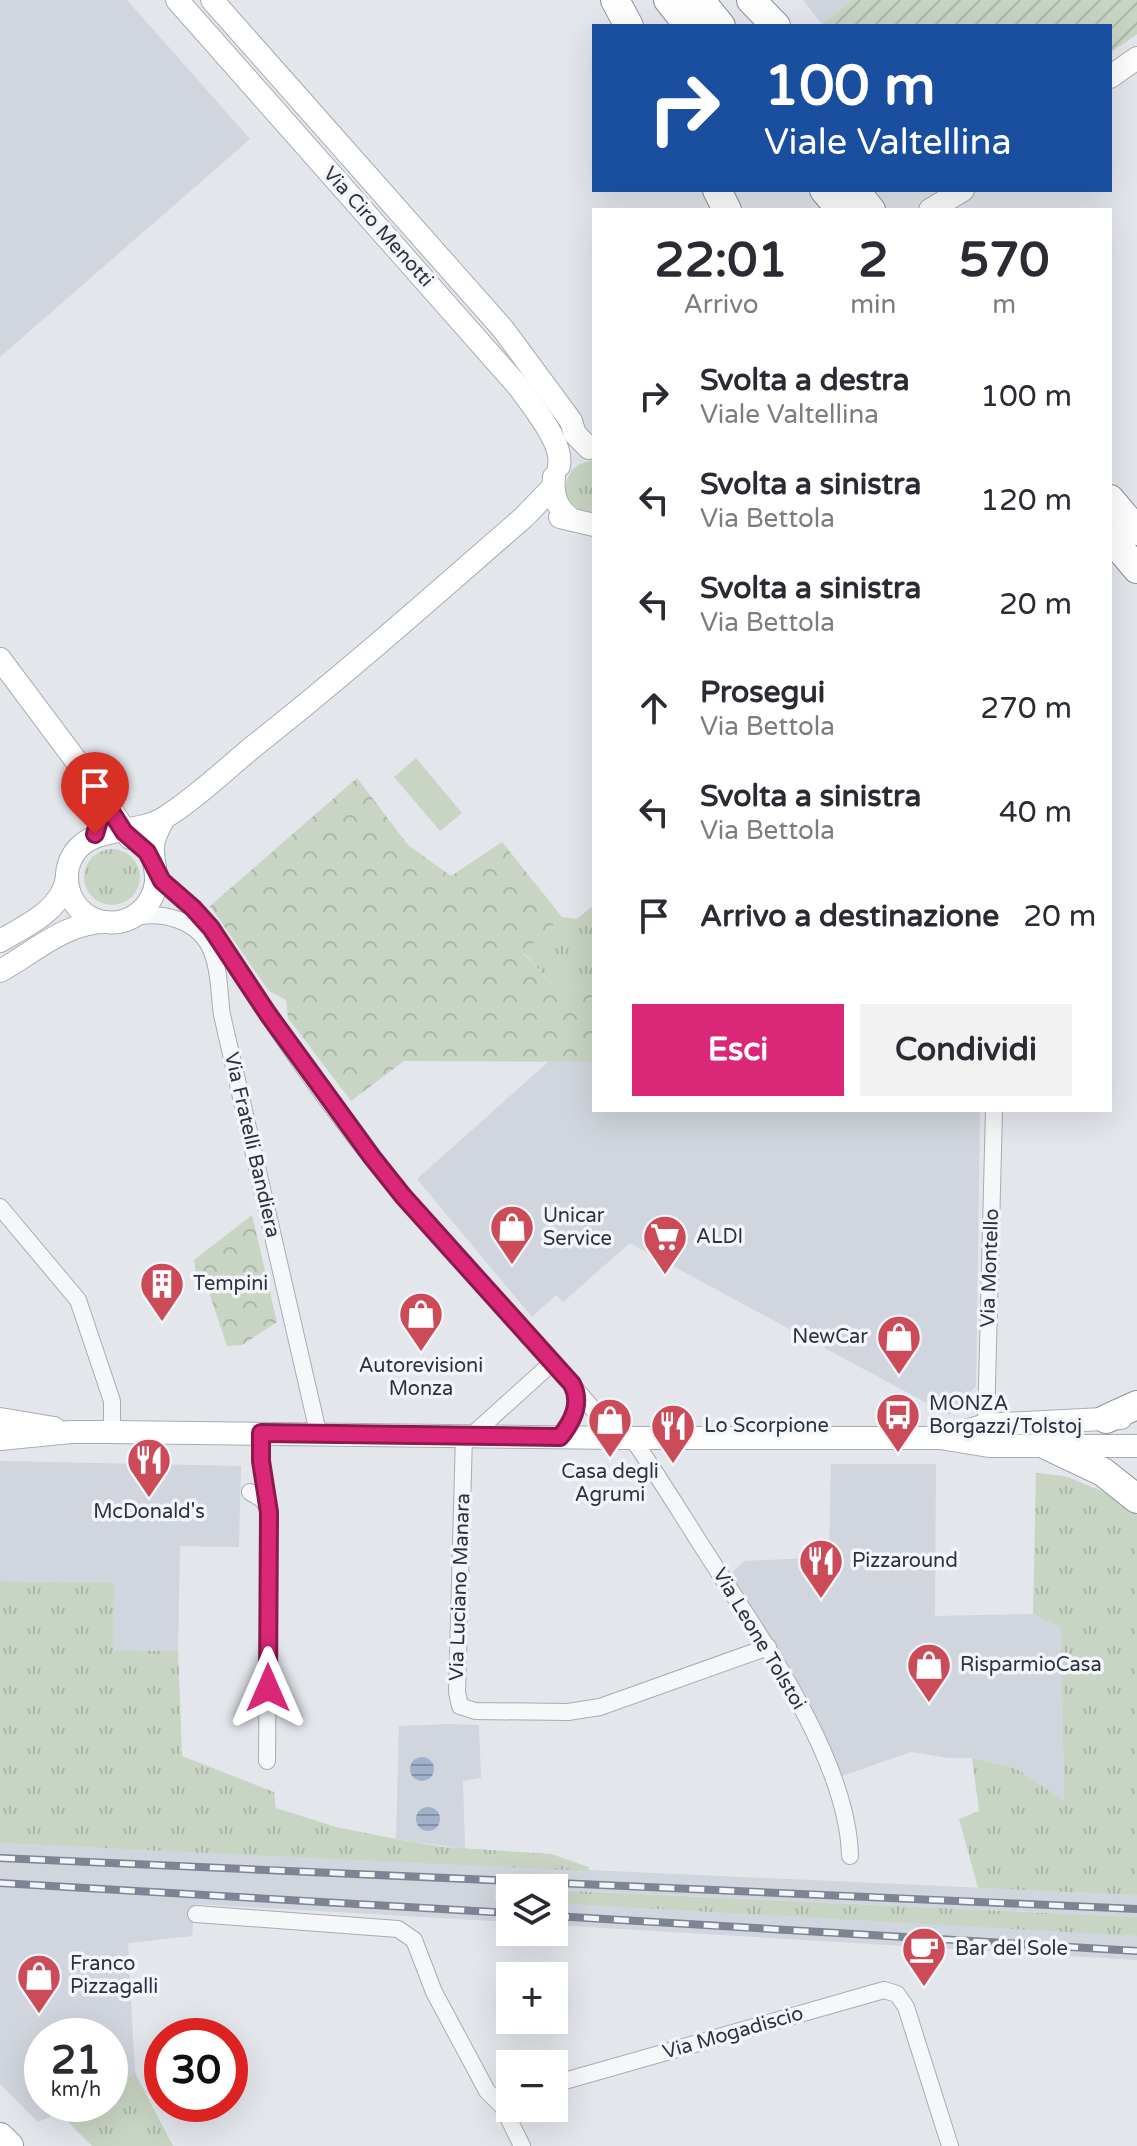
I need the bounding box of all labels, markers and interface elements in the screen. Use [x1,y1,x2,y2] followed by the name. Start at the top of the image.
[764,53,935,120] text: 100 m
[632,56,736,160] icon: right
[764,121,1012,164] text: Viale Valtellina
[318,162,438,292] street label: Via Ciro Menotti
[655,232,788,290] text: 22:01
[858,232,888,290] text: 2
[959,232,1049,290] text: 570
[684,289,759,320] text: Arrivo
[850,289,896,320] text: min
[992,289,1016,320] text: m
[700,362,910,399] text: Svolta a destra
[632,374,676,418] icon: right
[980,378,1072,415] text: 100 m
[700,399,879,430] text: Viale Valtellina
[700,466,921,503] text: Svolta a sinistra
[632,478,676,522] icon: left
[980,482,1072,519] text: 120 m
[700,503,835,534] text: Via Bettola
[700,570,921,607] text: Svolta a sinistra
[632,582,676,626] icon: left
[999,586,1072,623] text: 20 m
[700,607,835,638] text: Via Bettola
[700,674,825,711] text: Prosegui
[632,686,676,730] icon: ahead
[980,690,1072,727] text: 270 m
[700,711,835,742] text: Via Bettola
[61,752,129,834] pin
[73,764,117,808] icon: arrive
[700,778,921,815] text: Svolta a sinistra
[632,790,676,834] icon: left
[999,794,1072,831] text: 40 m
[700,815,835,846] text: Via Bettola
[632,894,676,938] icon: arrive
[700,898,999,935] text: Arrivo a destinazione
[1023,898,1096,935] text: 20 m
[632,1004,844,1096] button: Esci
[860,1004,1072,1096] button: Condividi
[219,1050,285,1240] street label: Via Fratelli Bandiera
[488,1203,536,1266] shop icon: Unicar Service
[543,1204,612,1251] place label: Unicar Service
[976,1208,1004,1328] street label: Via Montello
[641,1213,689,1276] supermarket icon: ALDI
[696,1225,743,1249] place label: ALDI
[138,1260,186,1323] building icon: Tempini
[193,1272,268,1296] place label: Tempini
[397,1290,445,1353] shop icon: Autorevisioni Monza
[875,1313,923,1376] shop icon: NewCar
[792,1325,868,1349] place label: NewCar
[359,1354,483,1401] place label: Autorevisioni Monza
[874,1391,922,1454] bus stop icon: MONZA Borgazzi/Tolstoj
[929,1392,1082,1439] place label: MONZA Borgazzi/Tolstoj
[586,1396,634,1459] shop icon: Casa degli Agrumi
[649,1402,697,1465] restaurant icon: Lo Scorpione
[704,1414,829,1438] place label: Lo Scorpione
[125,1436,173,1499] restaurant icon: McDonald's
[561,1460,659,1507] place label: Casa degli Agrumi
[445,1493,475,1681] street label: Via Luciano Manara
[93,1500,205,1524] place label: McDonald's
[797,1537,845,1600] restaurant icon: Pizzaround
[852,1549,958,1573] place label: Pizzaround
[707,1564,811,1714] street label: Via Leone Tolstoi
[905,1641,953,1704] shop icon: RisparmioCasa
[226,1646,310,1730] position arrow
[960,1653,1102,1677] place label: RisparmioCasa
[496,1874,568,2122] map controls
[496,1874,568,1946] button: layers
[900,1925,948,1988] cafe icon: Bar del Sole
[955,1937,1068,1961] place label: Bar del Sole
[15,1952,63,2015] shop icon: Franco Pizzagalli
[70,1952,158,1999] place label: Franco Pizzagalli
[496,1962,568,2034] button: +
[660,2001,806,2065] street label: Via Mogadiscio
[144,2018,248,2122] speed limit sign: 30
[51,2036,101,2084] text: 21
[496,2050,568,2122] button: −
[51,2078,101,2102] text: km/h

